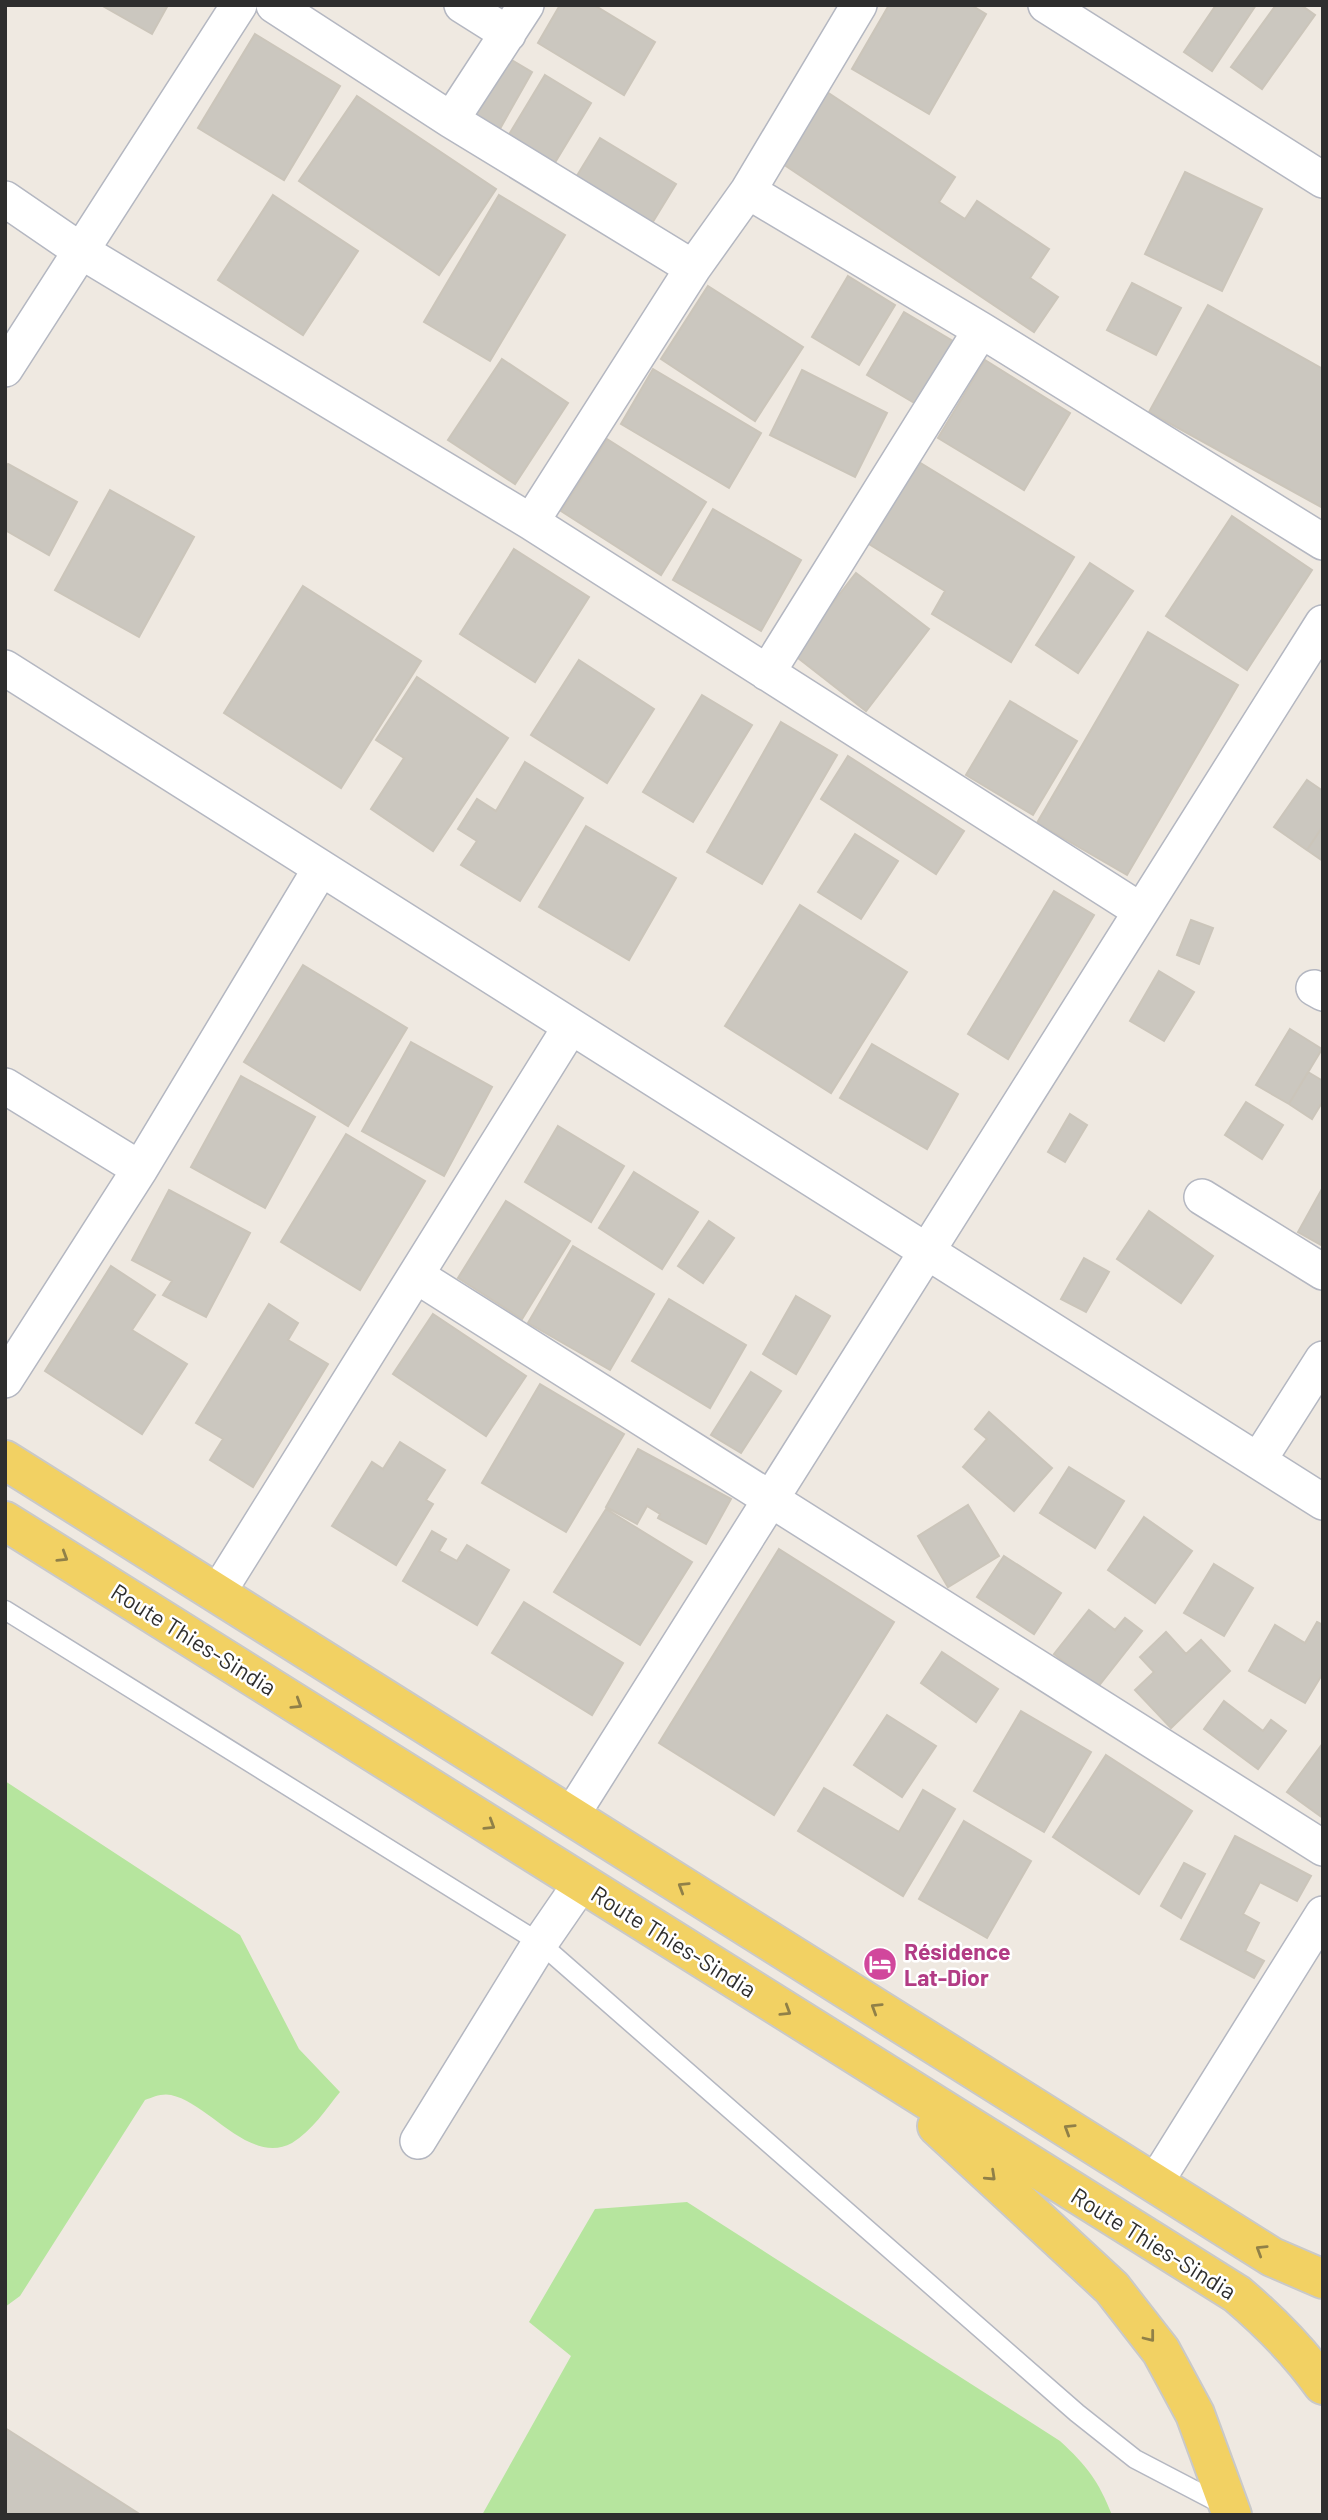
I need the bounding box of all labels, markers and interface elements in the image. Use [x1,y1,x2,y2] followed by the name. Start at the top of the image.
[55,1549,68,1562] one-way arrow
[106,1577,282,1701] street label: Route Thies-Sindia
[290,1695,303,1708] one-way arrow
[482,1816,495,1829] one-way arrow
[586,1879,762,2003] street label: Route Thies-Sindia
[678,1882,691,1895] one-way arrow
[904,1937,1011,1991] place label: Résidence Lat-Dior
[861,1945,899,1983] hotel icon: Résidence Lat-Dior
[779,2003,792,2016] one-way arrow
[871,2003,884,2016] one-way arrow
[1063,2124,1076,2137] one-way arrow
[983,2167,996,2180] one-way arrow
[1066,2181,1242,2305] street label: Route Thies-Sindia
[1256,2246,1269,2259] one-way arrow
[1142,2329,1155,2342] one-way arrow

